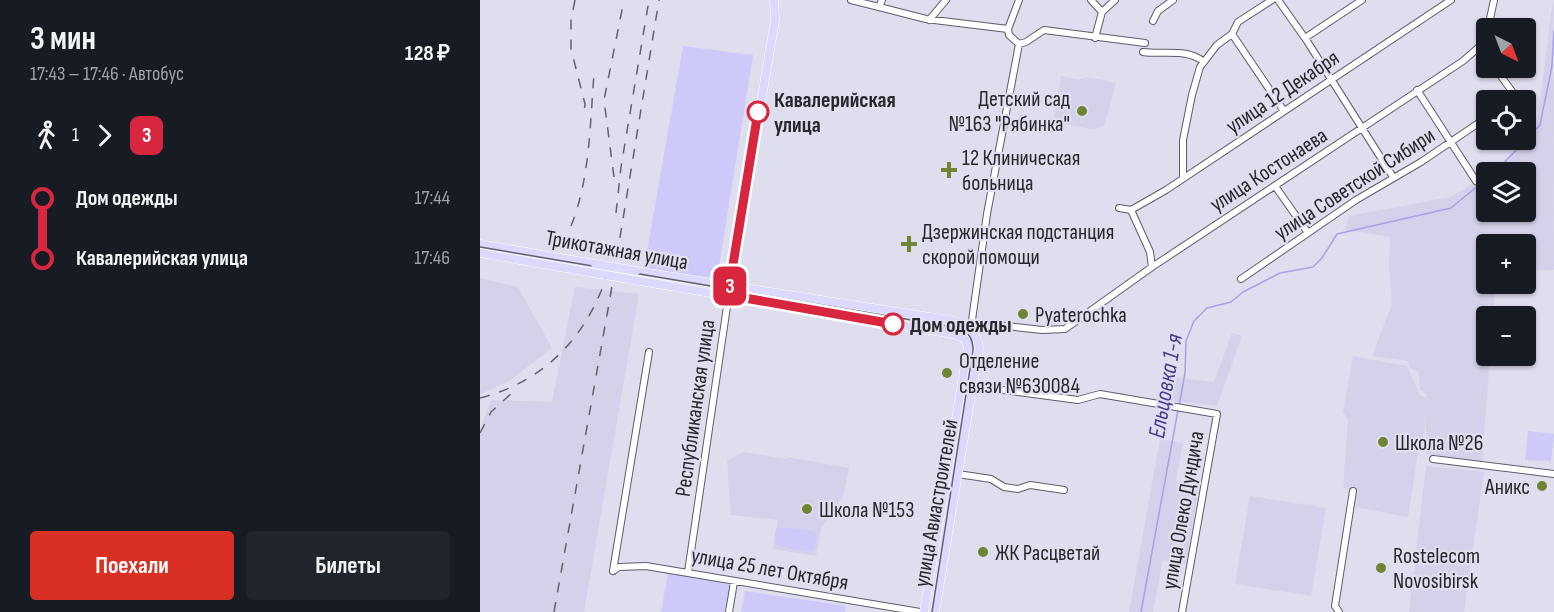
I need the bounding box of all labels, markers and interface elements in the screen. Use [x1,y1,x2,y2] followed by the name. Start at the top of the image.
[1476,18,1536,78] north arrow
[1476,18,1536,366] map controls
[30,19,96,59] text: 3 мин
[405,40,450,67] text: 128 ₽
[1221,44,1345,140] street label: улица 12 Декабря
[30,62,184,86] text: 17:43 – 17:46 · Автобус
[948,86,1070,138] place label: Детский сад №163 "Рябинка"
[774,87,896,139] place label: Кавалерийская улица
[1476,90,1536,150] button: locate
[747,101,769,123] marker: Кавалерийская улица
[1075,104,1089,118] marker: Детский сад №163 "Рябинка"
[30,119,63,152] icon: walk
[88,119,121,152] icon: forward
[1205,122,1333,218] street label: улица Костонаева
[1269,122,1440,246] street label: улица Советской Сибири
[72,123,79,147] text: 1
[142,123,151,148] text: 3
[962,145,1080,197] place label: 12 Клиническая больница
[940,161,958,179] marker: 12 Клиническая больница
[1476,162,1536,222] button: layers
[76,185,178,212] text: Дом одежды
[415,186,450,210] text: 17:44
[922,219,1114,271] place label: Дзержинская подстанция скорой помощи
[543,225,690,276] street label: Трикотажная улица
[1476,234,1536,294] button: +
[900,235,918,253] marker: Дзержинская подстанция скорой помощи
[76,245,248,272] text: Кавалерийская улица
[414,246,450,270] text: 17:46
[710,266,750,306] line badge: 3
[725,274,735,299] text: 3
[1035,302,1127,329] place label: Pyaterochka
[1476,306,1536,366] button: −
[1016,307,1030,321] marker: Pyaterochka
[910,312,1012,339] place label: Дом одежды
[882,313,904,335] marker: Дом одежды
[670,318,721,499] street label: Республиканская улица
[1142,331,1189,440] water label: Ельцовка 1-я
[959,348,1080,400] place label: Отделение связи №630084
[940,366,954,380] marker: Отделение связи №630084
[908,417,965,589] street label: улица Авиастроителей
[1156,429,1211,592] street label: улица Олеко Дундича
[1395,430,1483,457] place label: Школа №26
[1376,435,1390,449] marker: Школа №26
[1484,474,1530,501] place label: Аникс
[1535,479,1549,493] marker: Аникс
[819,497,914,524] place label: Школа №153
[800,502,814,516] marker: Школа №153
[30,531,234,600] button: Поехали
[246,531,450,600] button: Билеты
[995,540,1100,567] place label: ЖК Расцветай
[689,542,850,597] street label: улица 25 лет Октября
[1393,543,1480,595] place label: Rostelecom Novosibirsk
[976,545,990,559] marker: ЖК Расцветай
[1374,561,1388,575] marker: Rostelecom Novosibirsk

